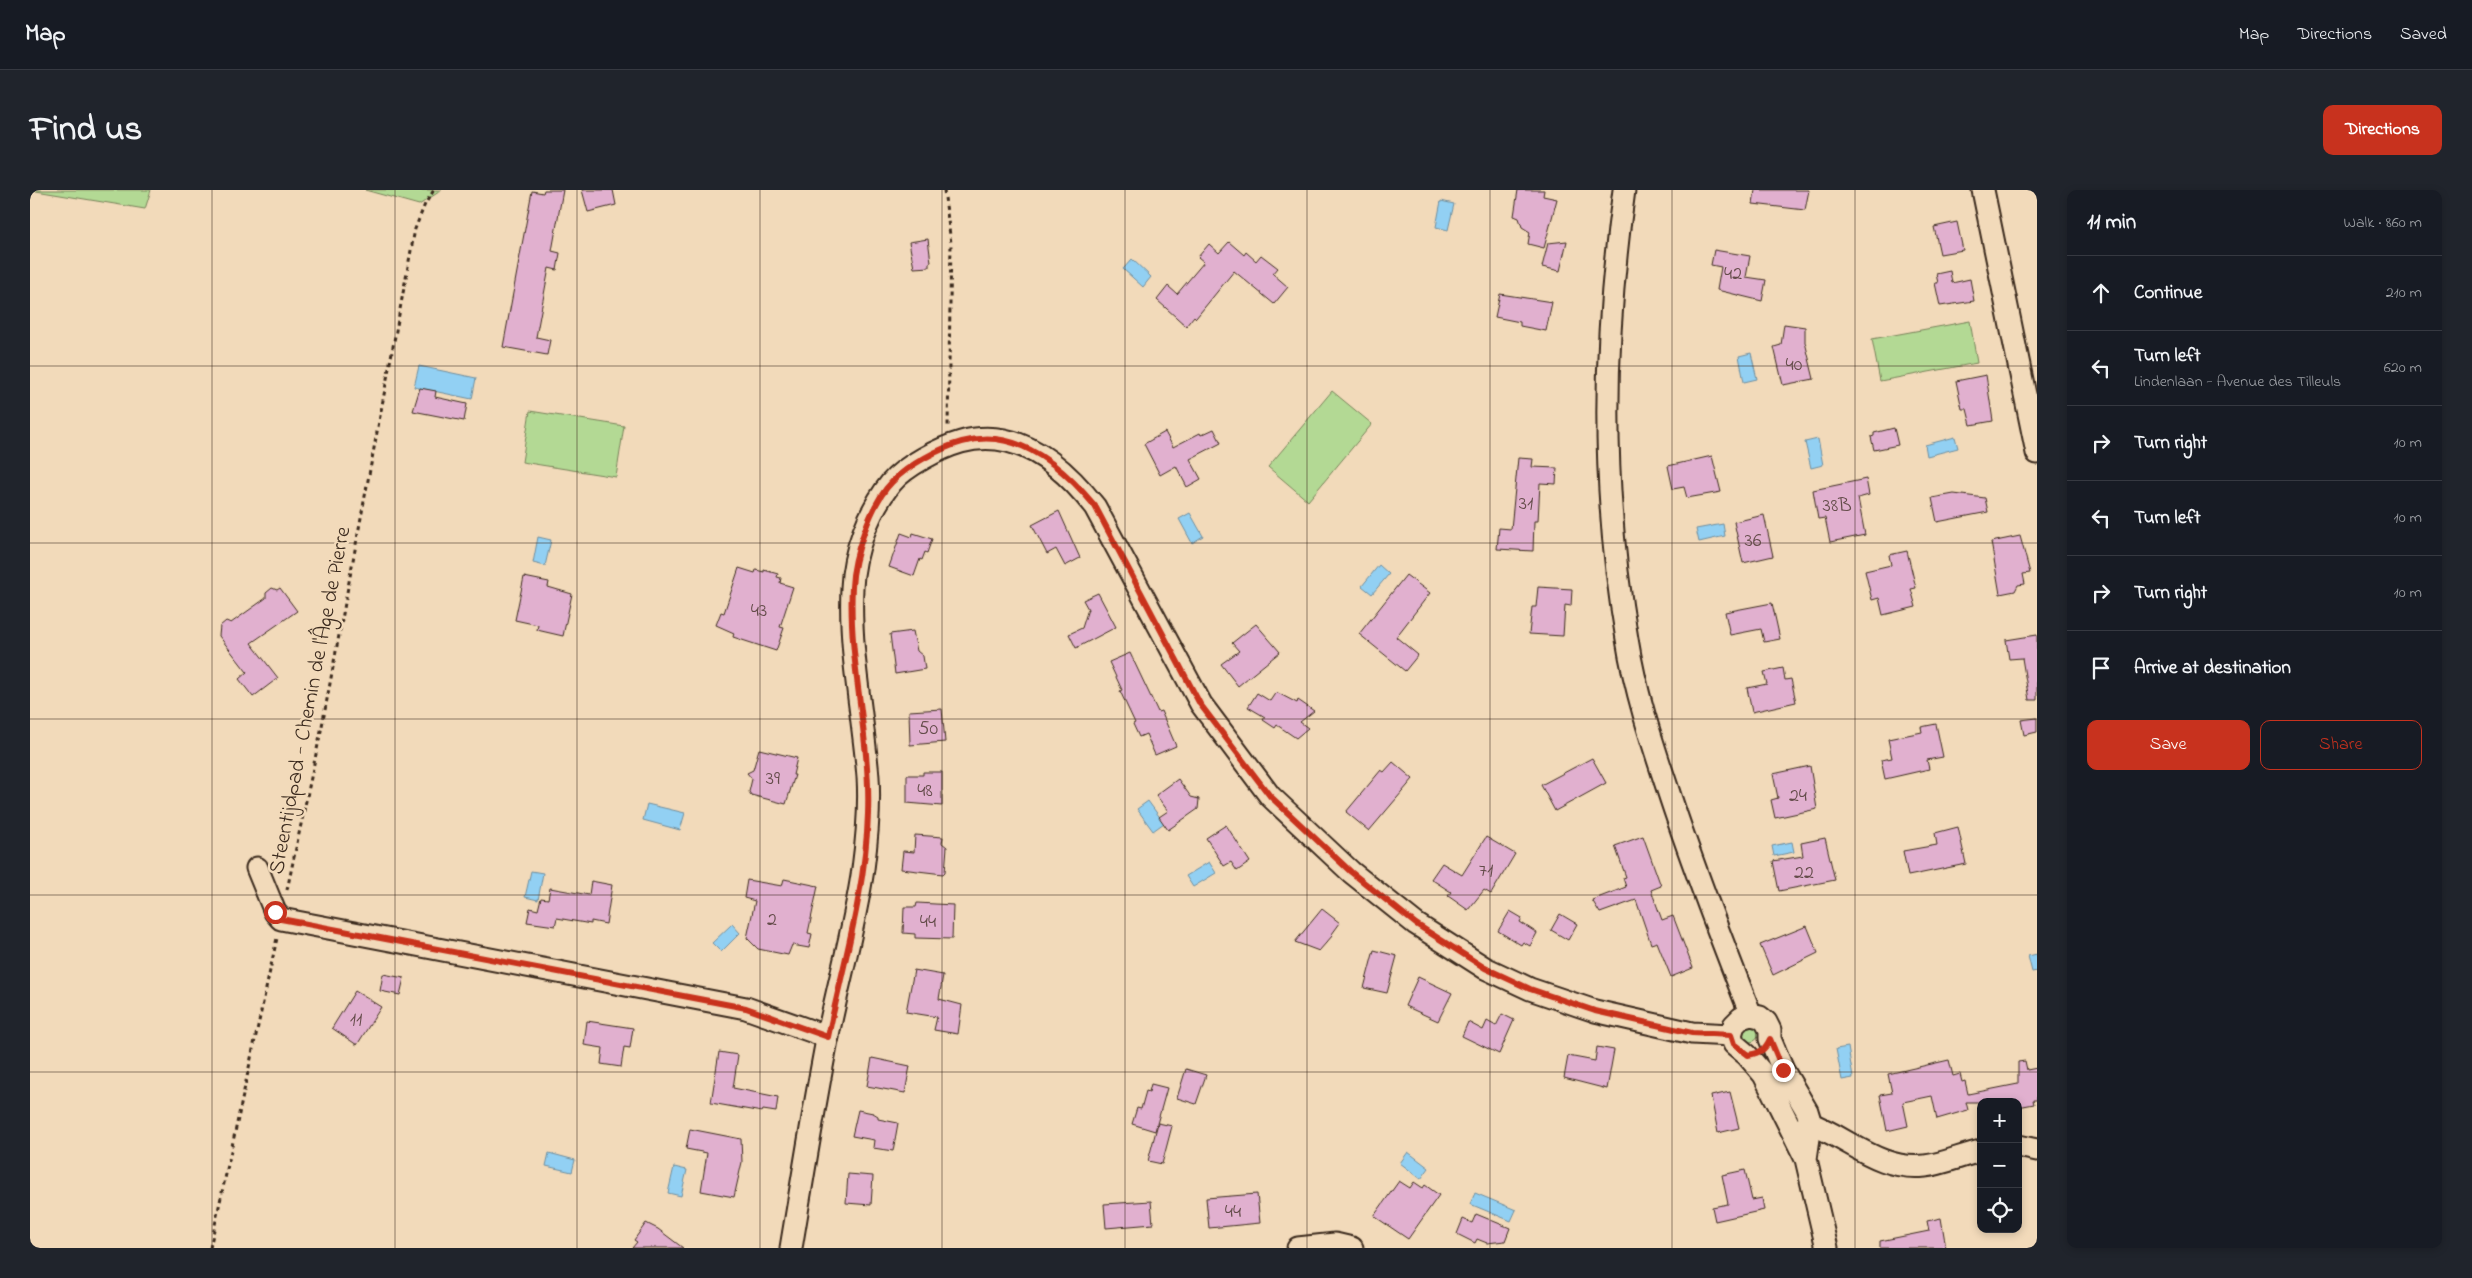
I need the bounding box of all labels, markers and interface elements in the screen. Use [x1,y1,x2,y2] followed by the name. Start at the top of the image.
[25,17,66,52] text: Map
[2239,22,2269,48] text: Map
[2297,22,2372,48] text: Directions
[2400,22,2447,48] text: Saved
[30,105,142,156] text: Find us
[2323,105,2442,155] button: Directions
[2087,208,2136,238] text: 11 min
[2343,211,2422,235] text: Walk · 860 m
[1724,260,1742,289] house number: 42
[2087,279,2115,307] icon: ahead
[2134,280,2202,307] text: Continue
[2386,281,2422,305] text: 210 m
[2134,343,2201,370] text: Turn left
[1786,351,1803,380] house number: 40
[2087,354,2115,382] icon: left
[2384,356,2422,380] text: 620 m
[2134,370,2341,394] text: Lindenlaan - Avenue des Tilleuls
[2087,429,2115,457] icon: right
[2134,430,2207,457] text: Turn right
[2394,431,2422,455] text: 10 m
[1519,490,1533,519] house number: 31
[1822,492,1852,521] house number: 38B
[2087,504,2115,532] icon: left
[2134,505,2201,532] text: Turn left
[2394,506,2422,530] text: 10 m
[261,524,361,877] street label: Steentijdpad - Chemin de l'Âge de Pierre
[1744,527,1762,556] house number: 36
[2087,579,2115,607] icon: right
[2134,580,2207,607] text: Turn right
[2394,581,2422,605] text: 10 m
[751,597,767,626] house number: 43
[2087,654,2115,682] icon: arrive
[2134,655,2291,682] text: Arrive at destination
[918,715,938,744] house number: 50
[2087,720,2250,770] button: Save
[2260,720,2422,770] button: Share
[766,765,780,794] house number: 39
[917,777,933,806] house number: 48
[1789,782,1807,811] house number: 24
[1479,857,1493,886] house number: 71
[1794,859,1814,888] house number: 22
[264,901,287,924] route start
[767,906,777,935] house number: 2
[920,908,936,937] house number: 44
[350,1006,362,1035] house number: 11
[1772,1059,1795,1082] route end
[1977,1098,2022,1233] map controls
[1977,1098,2022,1143] button: +
[1977,1143,2022,1188] button: −
[1977,1188,2022,1233] button: locate
[1225,1198,1241,1227] house number: 44

